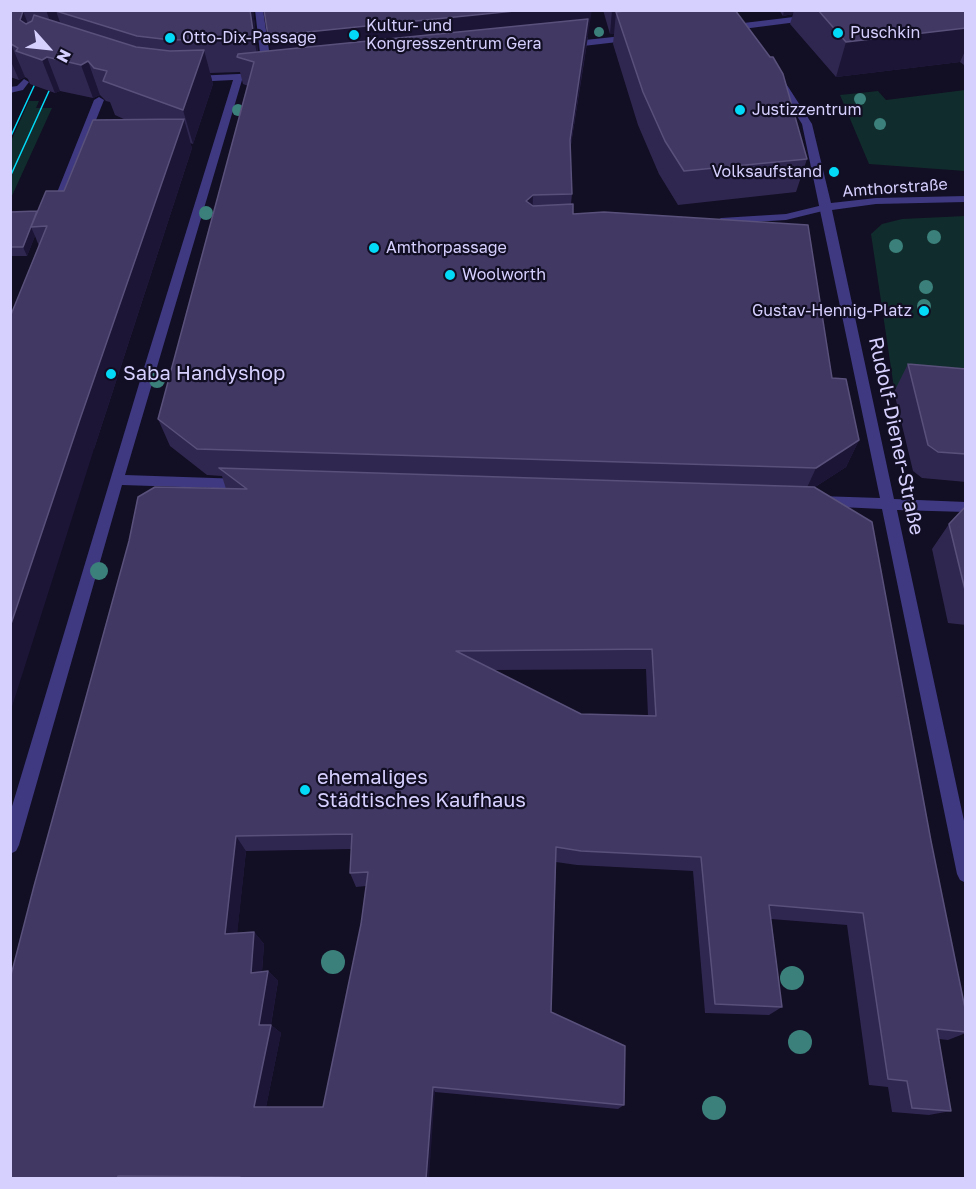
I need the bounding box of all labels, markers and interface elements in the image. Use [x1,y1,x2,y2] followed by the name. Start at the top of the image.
[366,16,542,54] place label: Kultur- und Kongresszentrum Gera
[18,18,78,78] north arrow
[850,23,920,43] place label: Puschkin
[831,26,845,40] marker: Puschkin
[182,28,316,48] place label: Otto-Dix-Passage
[347,28,361,42] marker: Kultur- und Kongresszentrum Gera
[163,31,177,45] marker: Otto-Dix-Passage
[52,46,76,66] text: N
[752,100,862,120] place label: Justizzentrum
[733,103,747,117] marker: Justizzentrum
[712,162,822,182] place label: Volksaufstand
[827,165,841,179] marker: Volksaufstand
[842,175,948,201] street label: Amthorstraße
[386,238,507,258] place label: Amthorpassage
[367,241,381,255] marker: Amthorpassage
[462,265,546,285] place label: Woolworth
[443,268,457,282] marker: Woolworth
[752,301,912,321] place label: Gustav-Hennig-Platz
[917,304,931,318] marker: Gustav-Hennig-Platz
[863,335,929,537] street label: Rudolf-Diener-Straße
[123,362,285,386] place label: Saba Handyshop
[104,367,118,381] marker: Saba Handyshop
[317,766,526,813] place label: ehemaliges Städtisches Kaufhaus
[298,783,312,797] marker: ehemaliges Städtisches Kaufhaus

